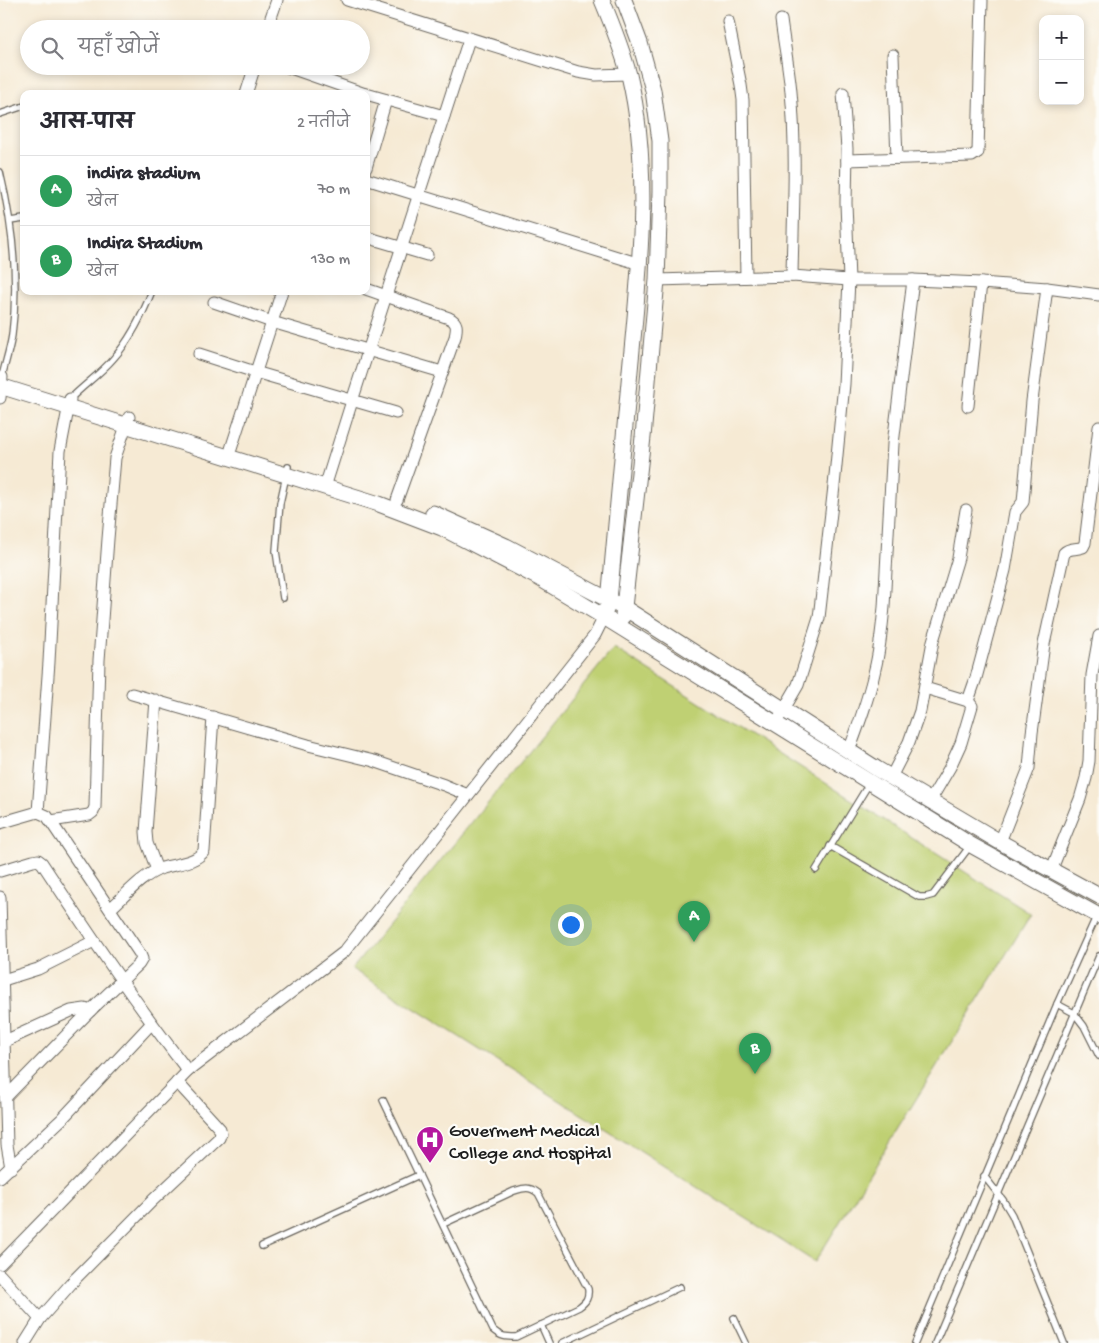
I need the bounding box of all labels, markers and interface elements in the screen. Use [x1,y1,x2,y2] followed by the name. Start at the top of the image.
[1039,15,1084,105] map controls
[1039,15,1084,60] button: +
[20,20,370,75] search box
[38,34,66,62] icon: search
[78,38,159,61] text: यहाँ खोजें
[1039,60,1084,105] button: −
[40,112,134,137] text: आस-पास
[297,115,350,134] text: 2 नतीजे
[87,163,200,186] text: indira stadium
[51,181,61,200] text: A
[317,181,350,200] text: 70 m
[87,194,118,213] text: खेल
[87,233,202,256] text: Indira Stadium
[52,251,60,270] text: B
[311,251,350,270] text: 130 m
[87,264,118,283] text: खेल
[678,901,710,942] pin: A
[558,912,584,938] your location
[739,1033,771,1074] pin: B
[449,1121,611,1166] place label: Goverment Medical College and Hospital
[415,1125,445,1164] hospital icon: Goverment Medical College and Hospital

